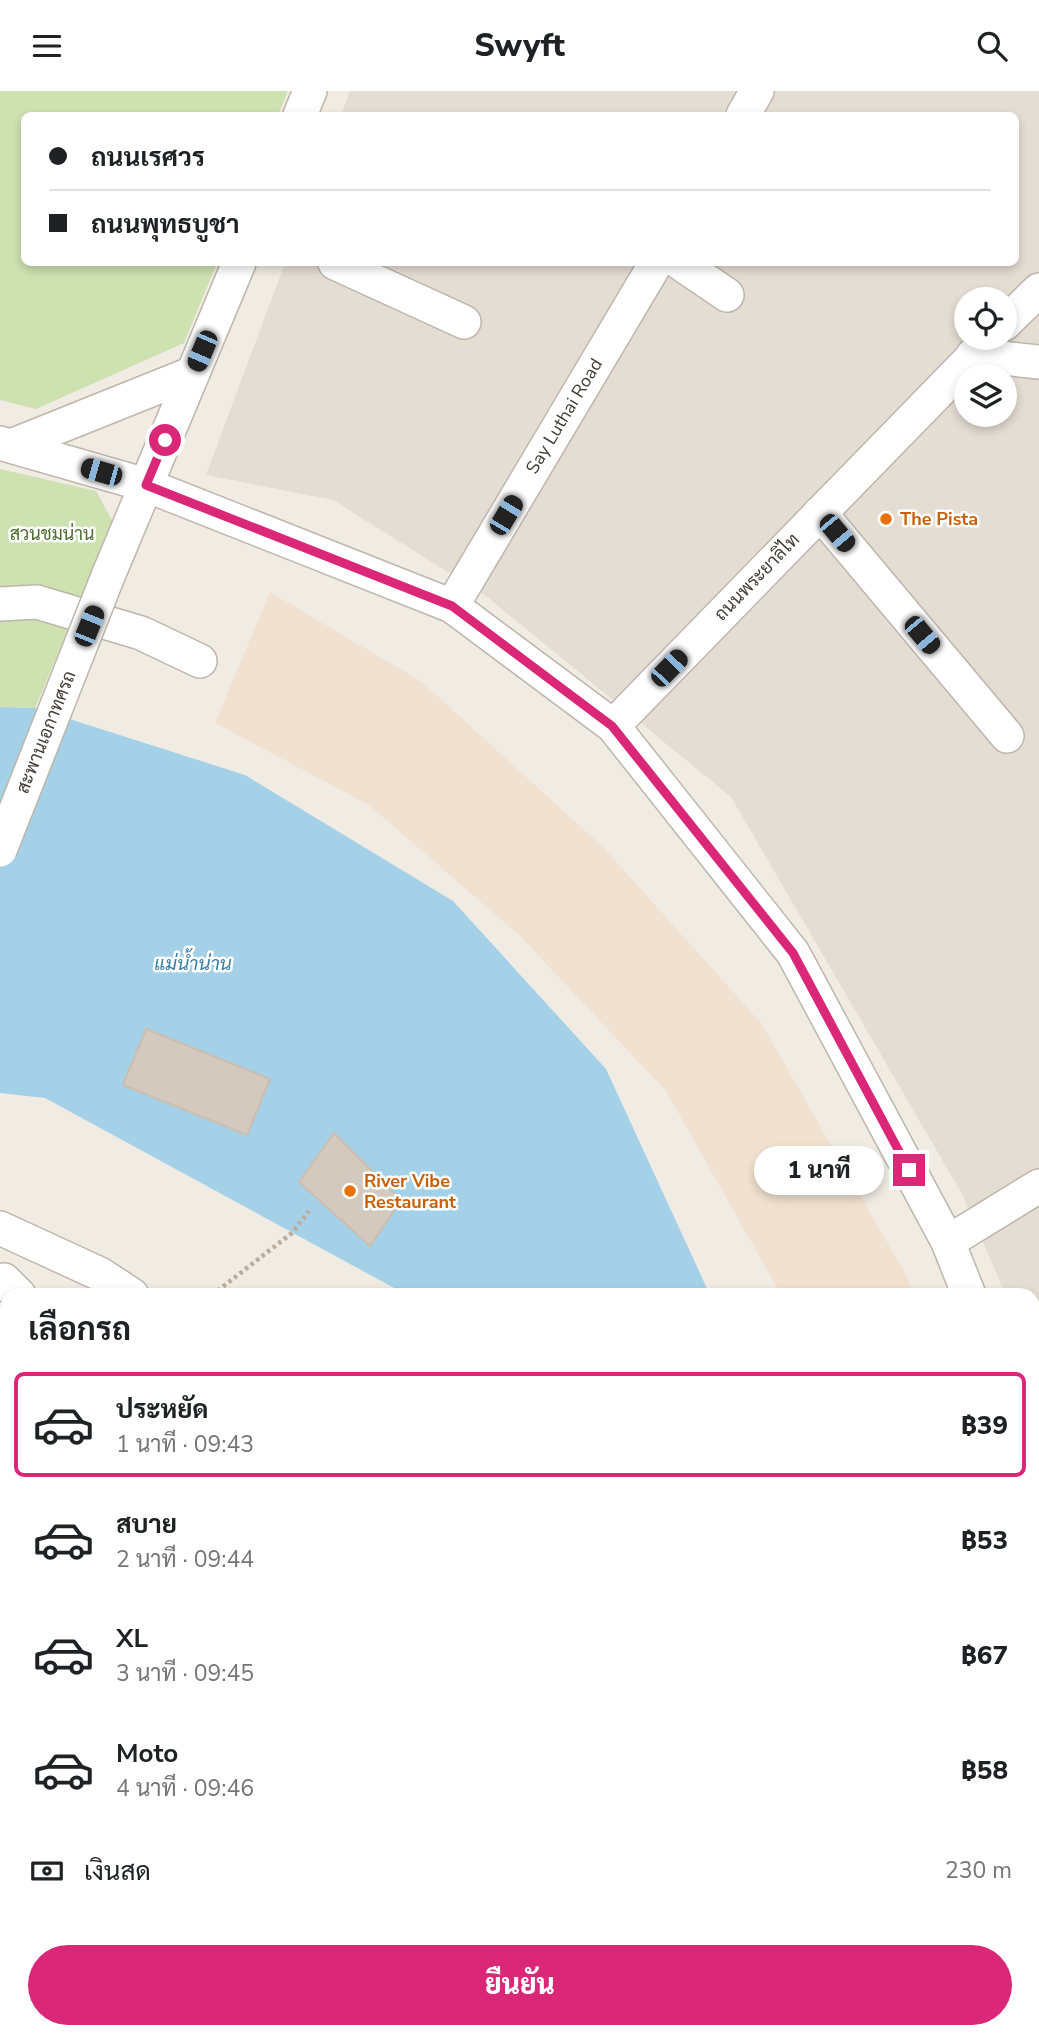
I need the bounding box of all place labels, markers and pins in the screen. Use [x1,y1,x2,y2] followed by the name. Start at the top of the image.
[900,507,978,531] place label: The Pista
[878,511,894,527] marker: The Pista
[364,1169,456,1214] place label: River Vibe Restaurant
[342,1183,358,1199] marker: River Vibe Restaurant

